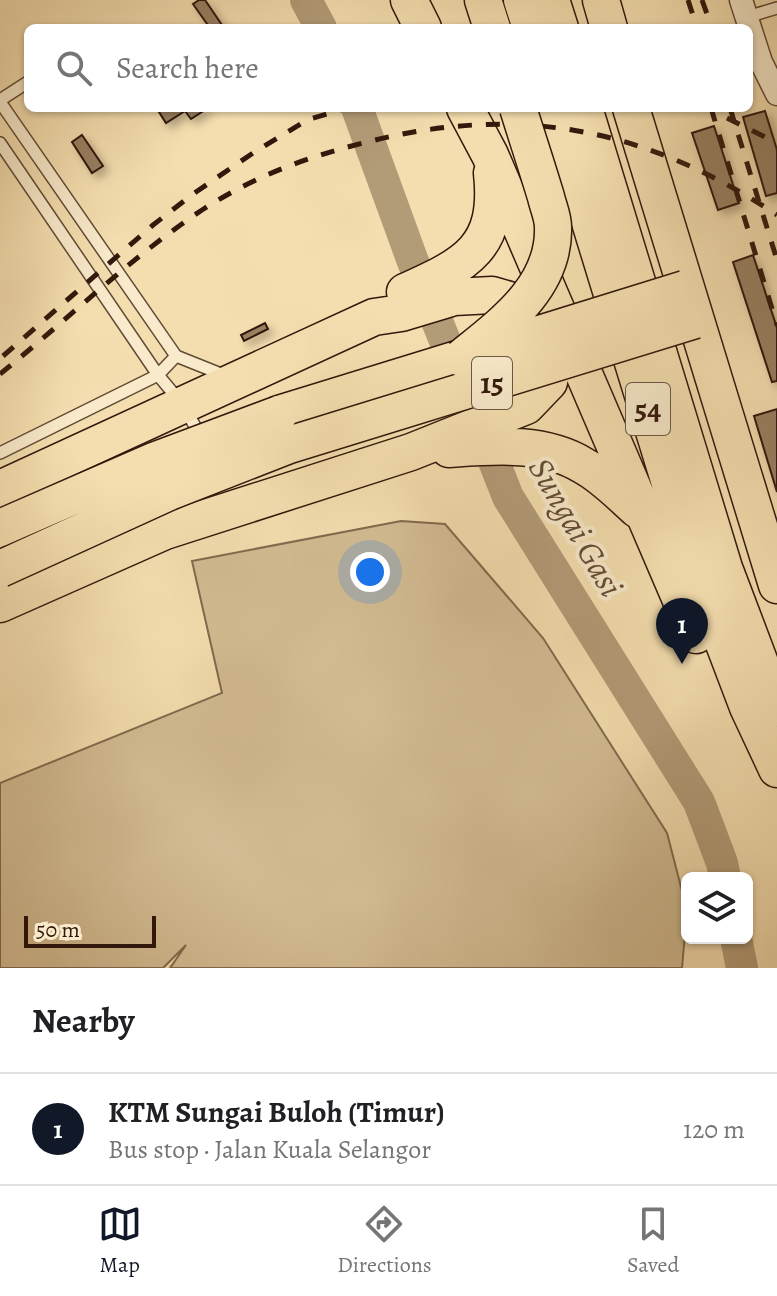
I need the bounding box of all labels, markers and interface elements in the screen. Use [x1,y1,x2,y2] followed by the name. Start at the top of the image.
[24,24,753,112] search box
[52,46,96,90] icon: search
[116,48,259,88] text: Search here
[472,357,512,409] road number: 15
[626,383,670,435] road number: 54
[517,449,635,605] water label: Sungai Gasi
[350,552,390,592] your location
[656,598,708,664] pin: 1
[681,872,753,944] map controls
[681,872,753,944] button: layers
[24,912,156,948] scale bar
[36,915,80,945] text: 50 m
[32,997,135,1044] text: Nearby
[108,1092,445,1132] text: KTM Sungai Buloh (Timur)
[53,1112,63,1147] text: 1
[683,1112,745,1147] text: 120 m
[108,1132,431,1167] text: Bus stop · Jalan Kuala Selangor
[98,1202,142,1280] tab: Map
[337,1202,432,1280] tab: Directions
[627,1202,679,1280] tab: Saved

